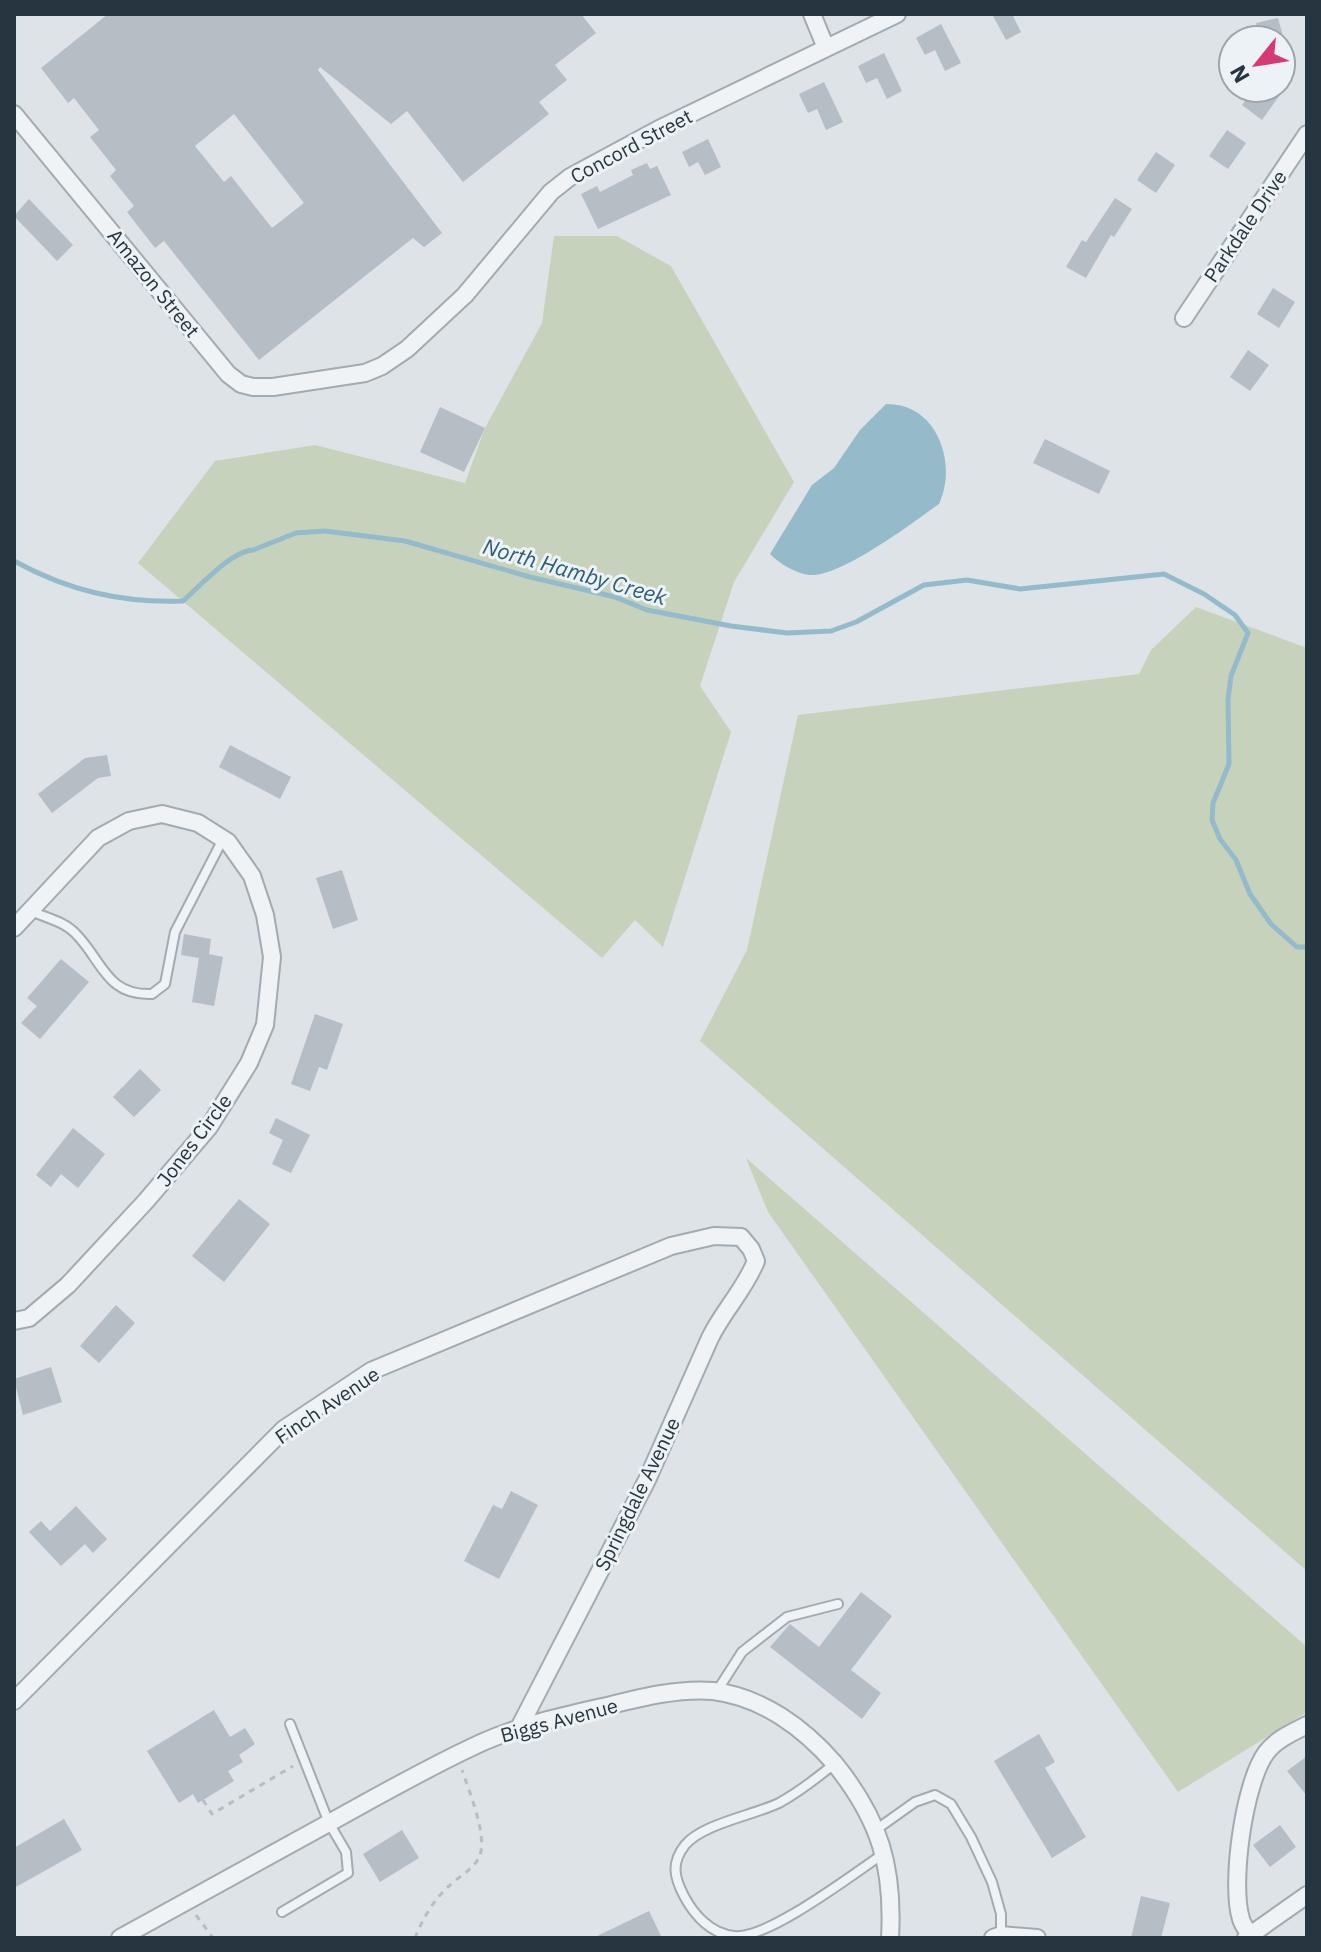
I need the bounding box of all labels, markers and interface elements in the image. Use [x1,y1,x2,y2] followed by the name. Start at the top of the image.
[1217,24,1297,104] north arrow
[1223,60,1256,88] text: N
[565,103,697,189] street label: Concord Street
[1197,165,1293,287] street label: Parkdale Drive
[102,223,206,343] street label: Amazon Street
[480,531,671,611] water label: North Hamby Creek
[150,1088,238,1192] street label: Jones Circle
[270,1360,384,1450] street label: Finch Avenue
[588,1413,686,1575] street label: Springdale Avenue
[497,1691,621,1749] street label: Biggs Avenue

